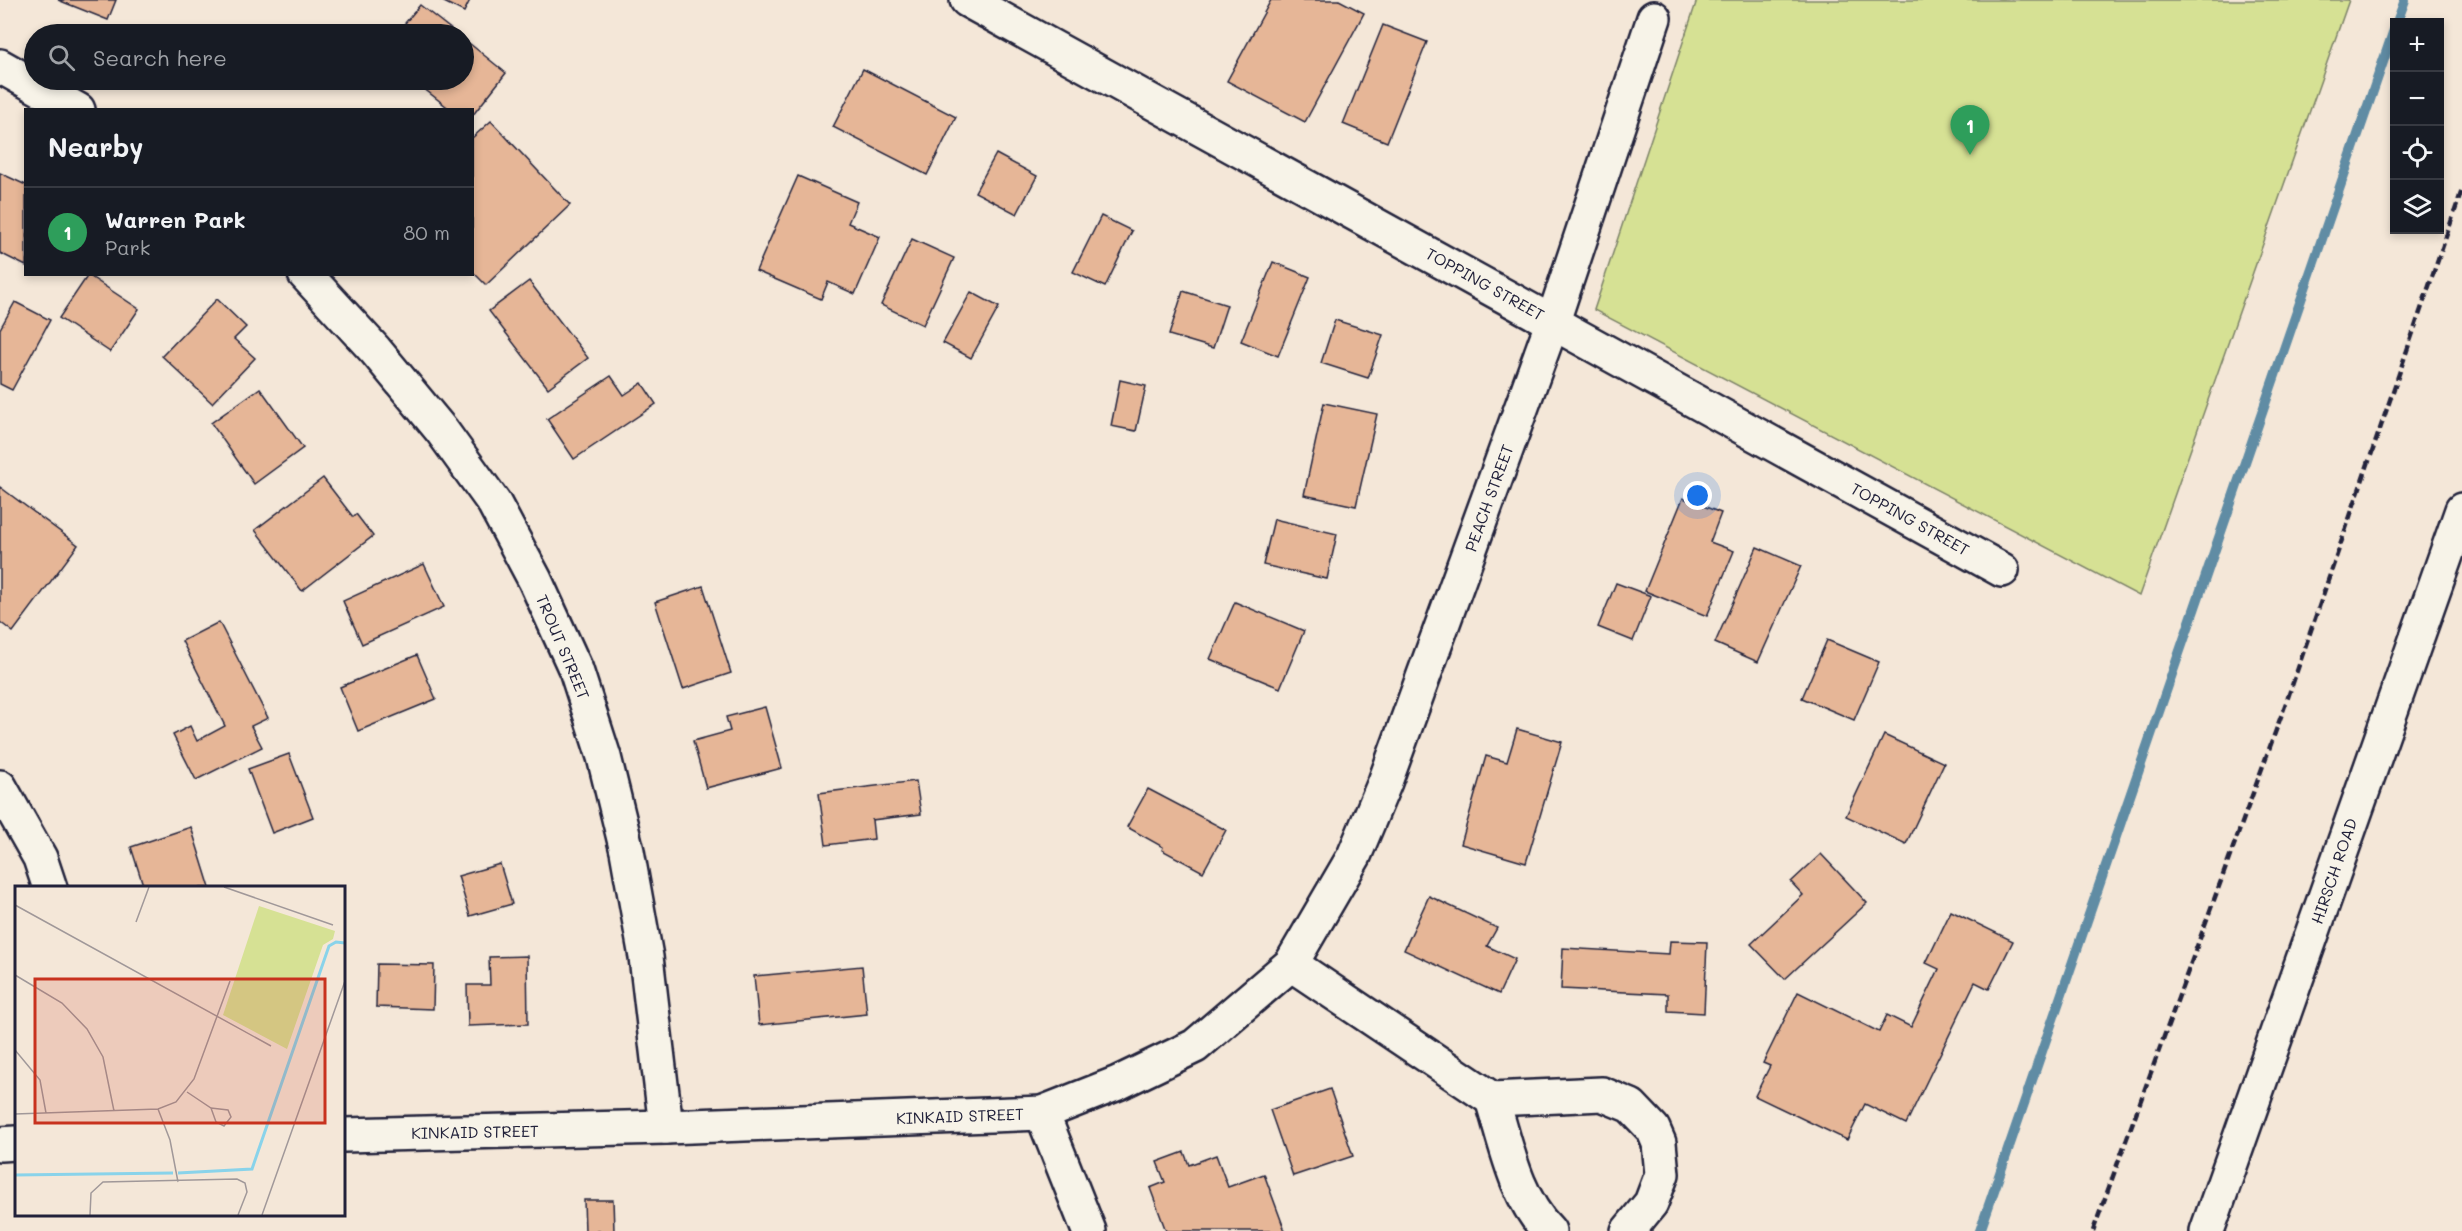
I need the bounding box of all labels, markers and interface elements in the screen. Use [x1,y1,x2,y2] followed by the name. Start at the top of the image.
[2390,18,2444,234] map controls
[2390,18,2444,72] button: +
[24,24,474,90] search box
[45,41,78,74] icon: search
[93,43,227,72] text: Search here
[2390,72,2444,126] button: −
[1950,106,1990,155] pin: 1
[2390,126,2444,180] button: locate
[48,130,143,164] text: Nearby
[2390,180,2444,234] button: layers
[105,205,246,234] text: Warren Park
[63,219,72,245] text: 1
[403,219,450,245] text: 80 m
[105,234,150,260] text: Park
[1422,242,1548,325] street label: TOPPING STREET
[1459,441,1518,554] street label: PEACH STREET
[1847,477,1973,560] street label: TOPPING STREET
[1683,481,1712,510] your location
[532,591,595,703] street label: TROUT STREET
[2306,815,2361,927] street label: HIRSCH ROAD
[15,886,345,1216] inset map
[896,1103,1024,1128] street label: KINKAID STREET
[411,1120,539,1143] street label: KINKAID STREET

